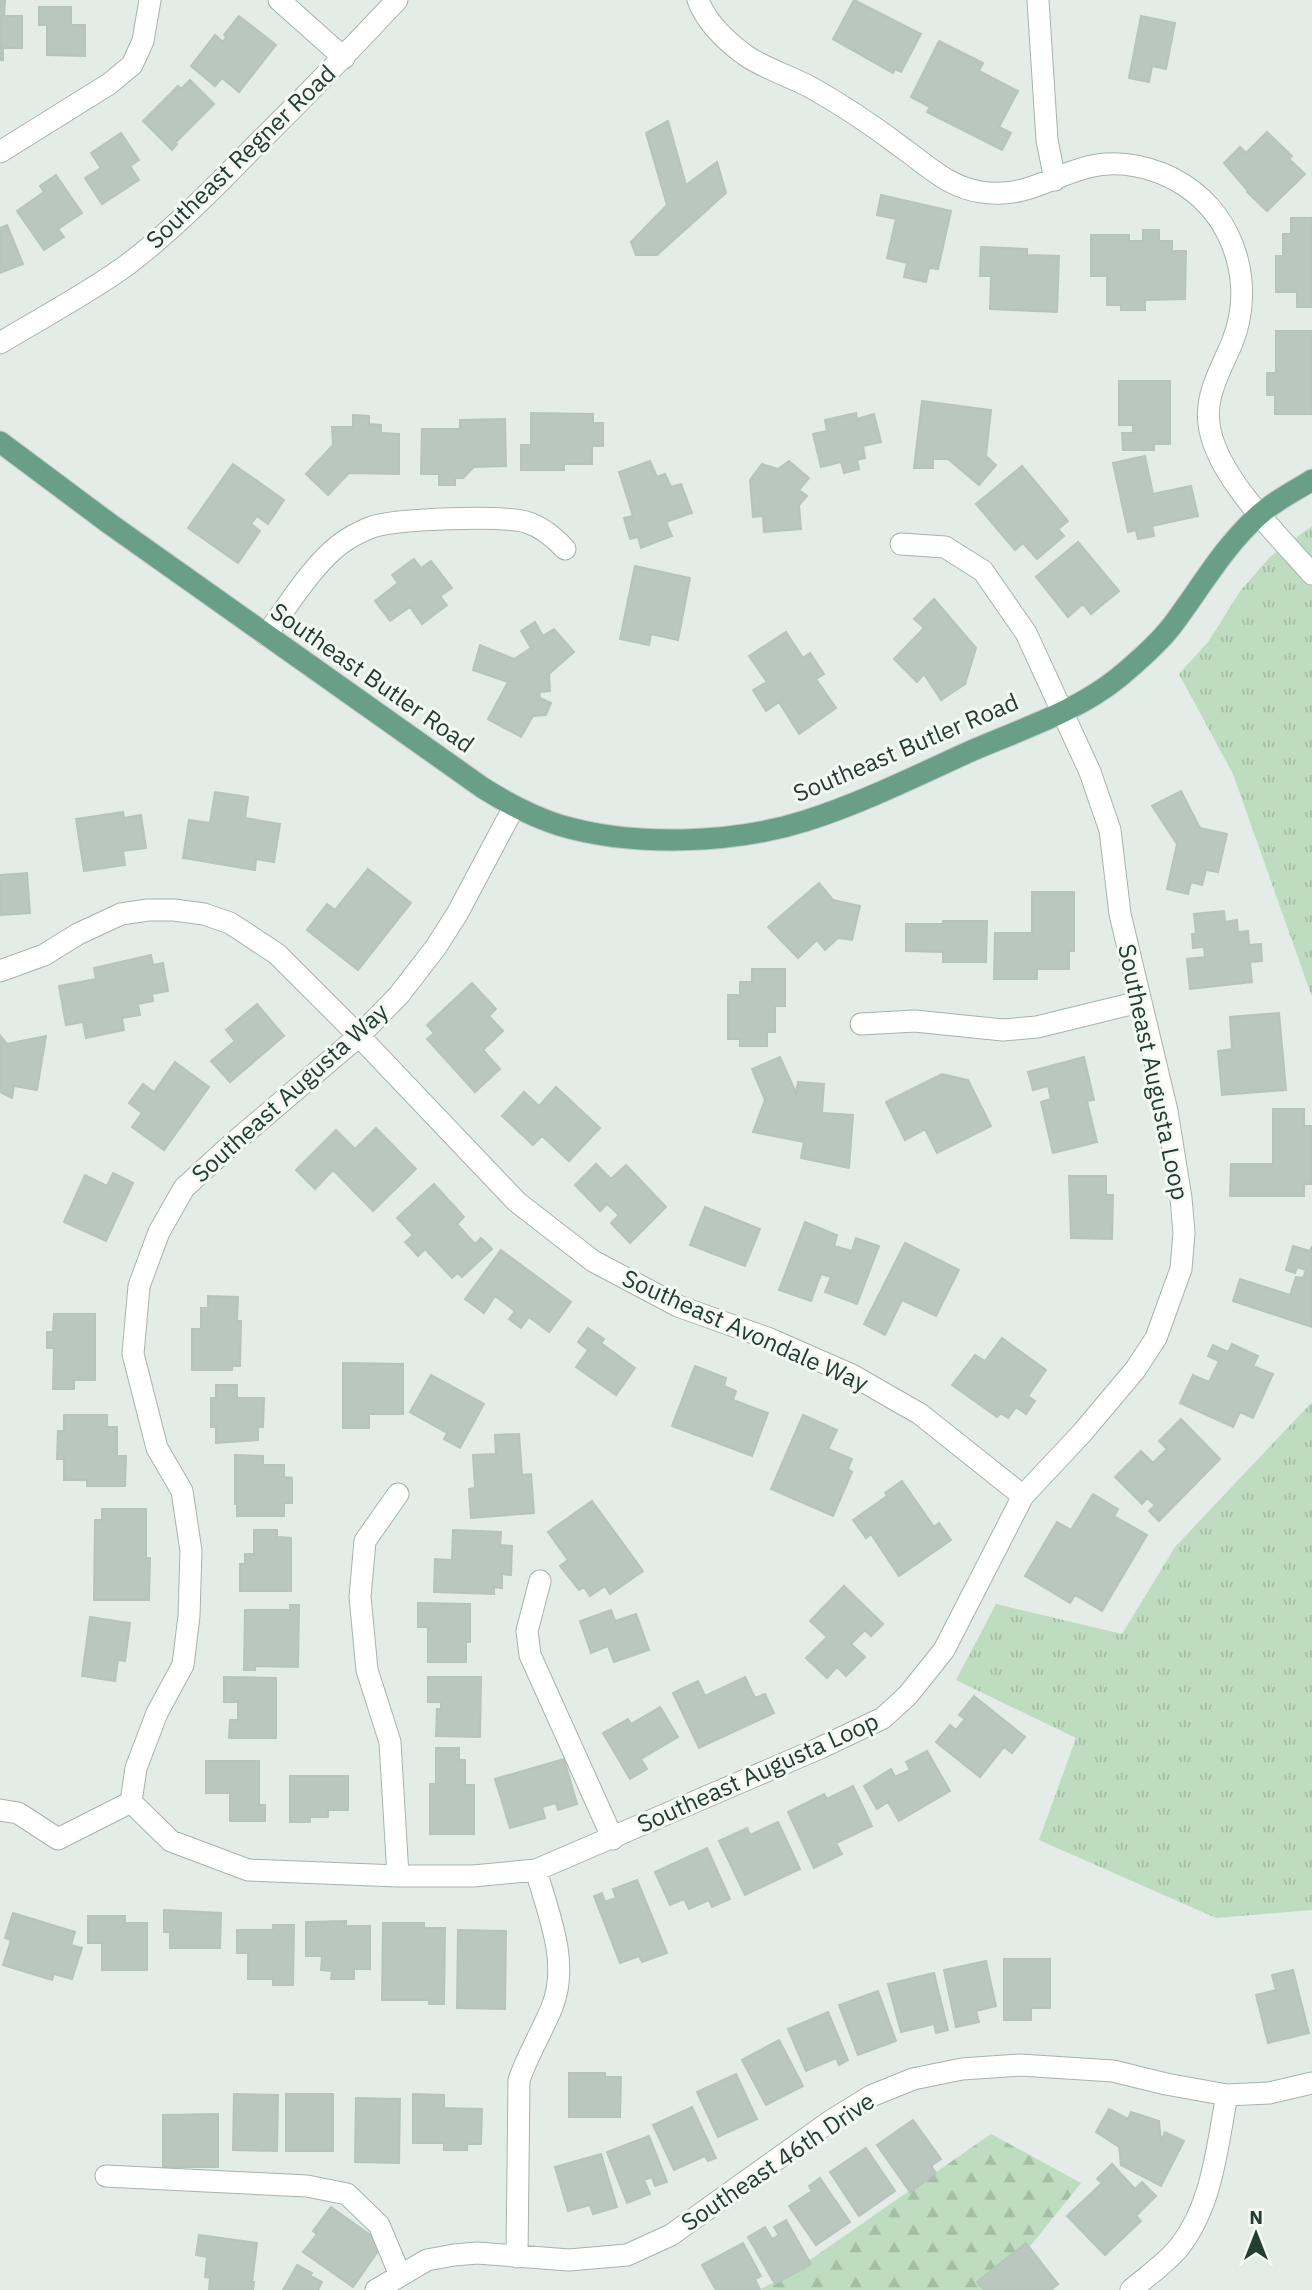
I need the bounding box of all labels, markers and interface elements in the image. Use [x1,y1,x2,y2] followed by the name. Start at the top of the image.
[139,57,342,255] street label: Southeast Regner Road
[264,595,481,760] street label: Southeast Butler Road
[788,685,1023,809] street label: Southeast Butler Road
[1111,941,1197,1203] street label: Southeast Augusta Loop
[184,995,394,1189] street label: Southeast Augusta Way
[617,1261,874,1399] street label: Southeast Avondale Way
[632,1704,883,1840] street label: Southeast Augusta Loop
[674,2084,880,2238] street label: Southeast 46th Drive
[1221,2199,1291,2269] north arrow
[1249,2205,1263,2229] text: N

